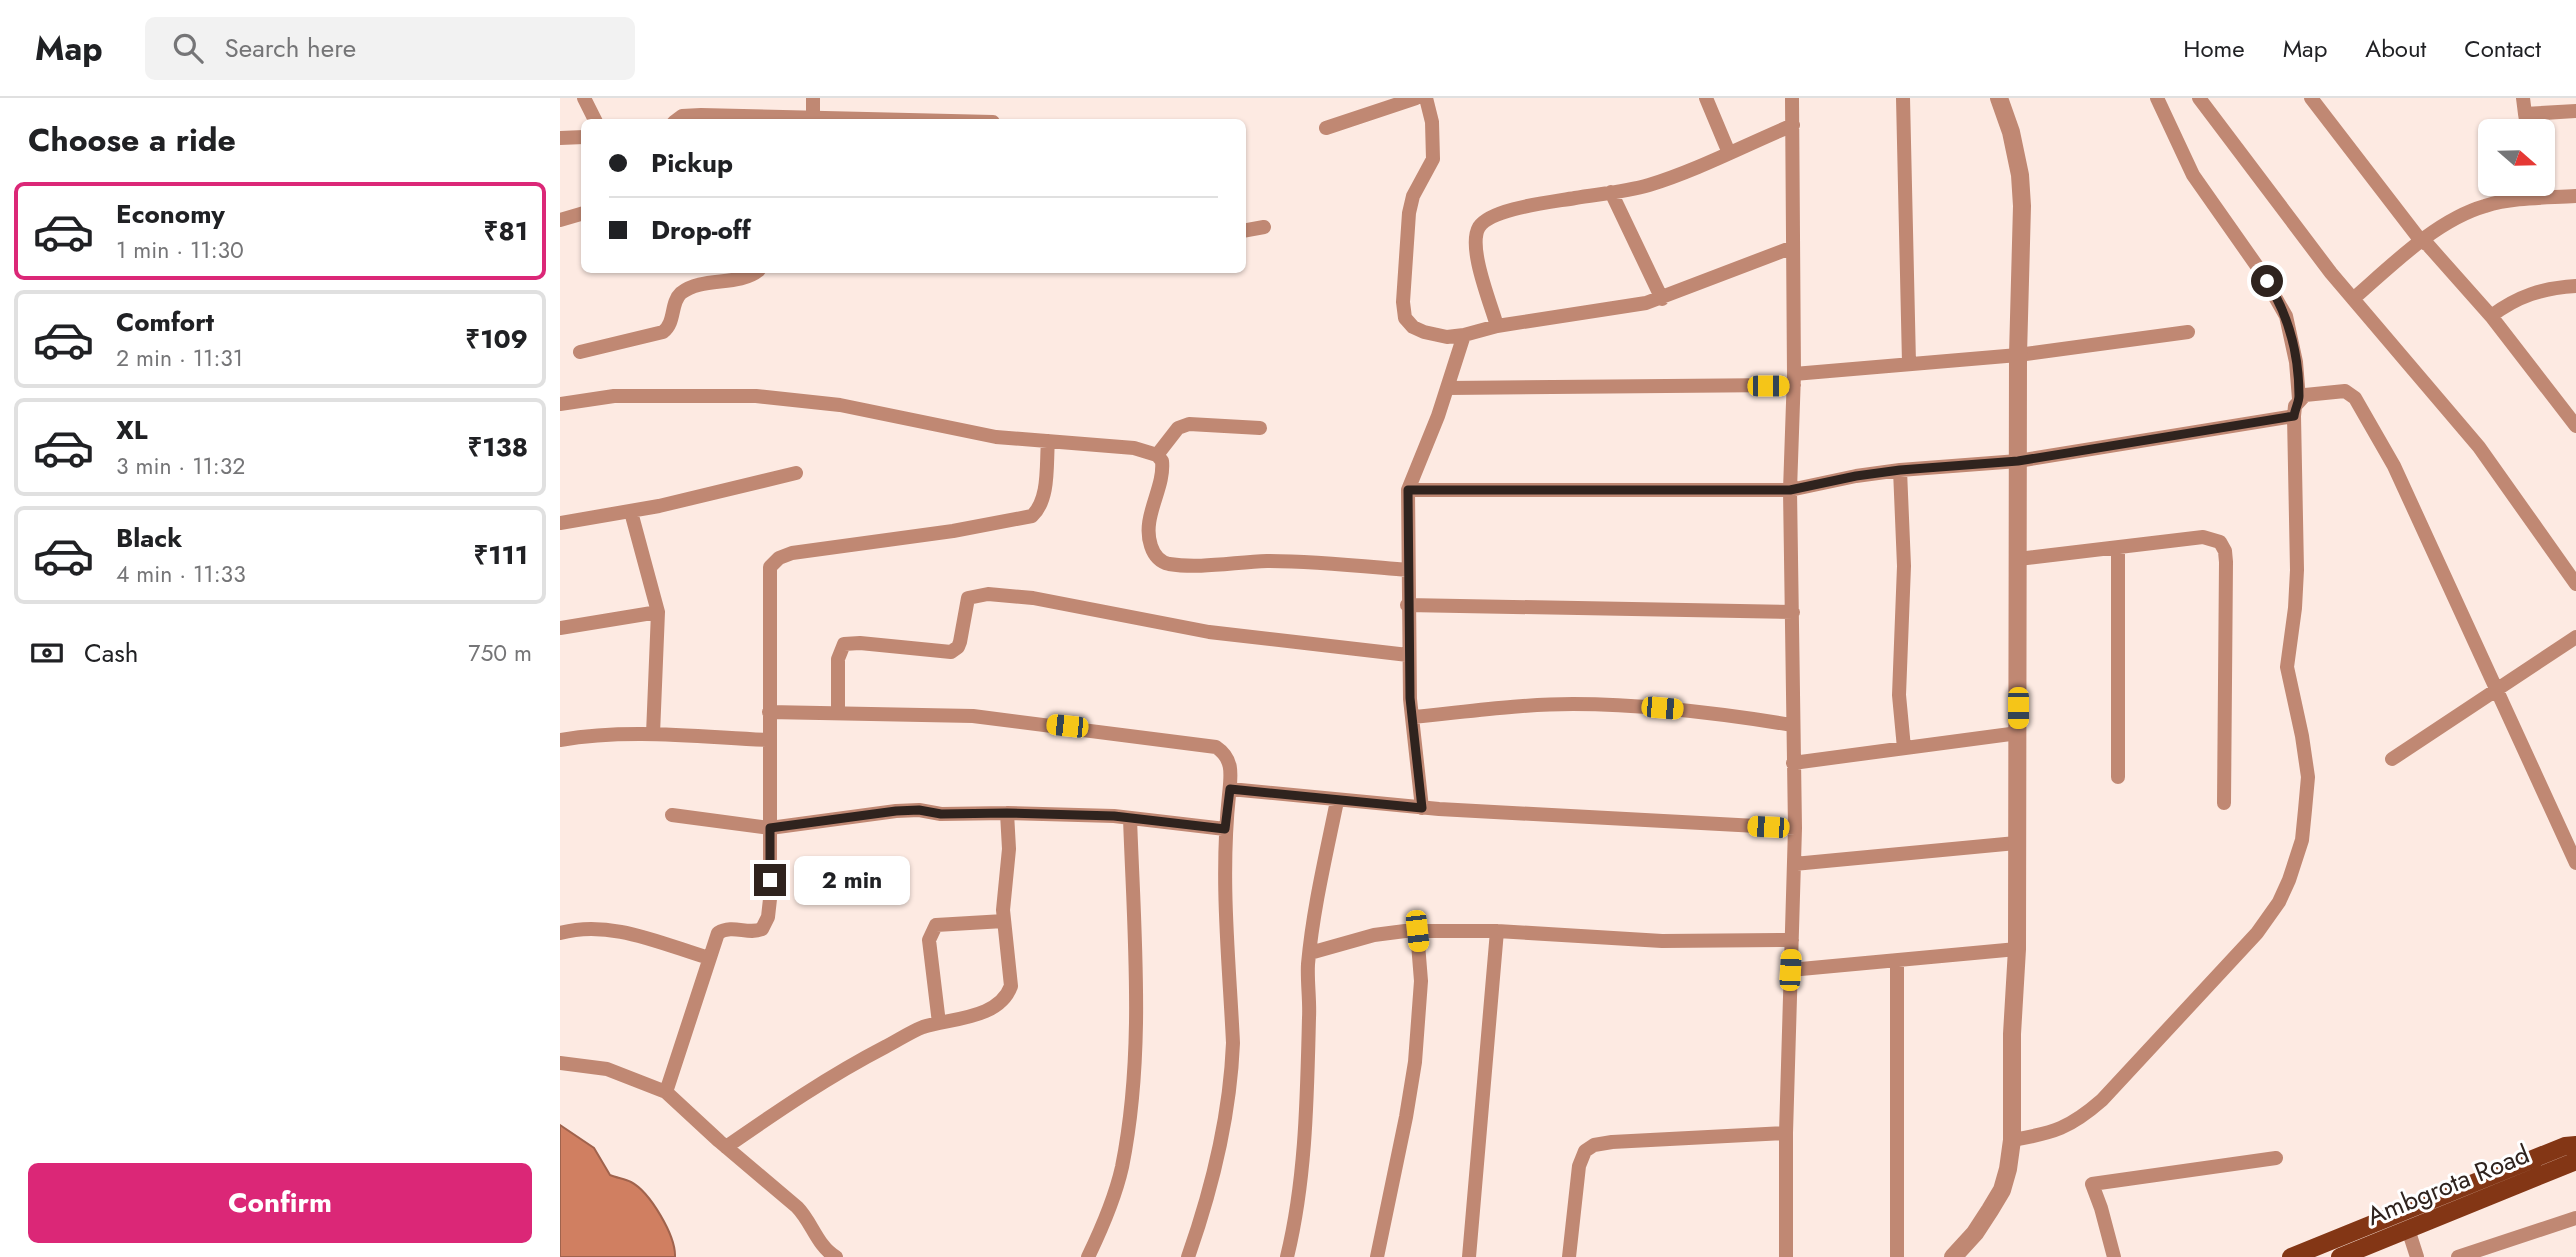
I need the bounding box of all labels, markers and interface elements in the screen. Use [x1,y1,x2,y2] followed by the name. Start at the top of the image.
[145,17,635,80] search box
[35,25,103,72] text: Map
[169,29,207,67] icon: search
[225,29,356,67] text: Search here
[2183,31,2245,66] text: Home
[2283,31,2327,66] text: Map
[2365,31,2426,66] text: About
[2464,31,2541,66] text: Contact
[28,117,236,163] text: Choose a ride
[2478,119,2555,196] north arrow
[2478,119,2555,196] map controls
[651,144,733,182] text: Pickup
[116,195,225,233] text: Economy
[32,200,95,263] icon: car
[651,211,751,249] text: Drop-off
[484,212,528,250] text: ₹81
[116,233,244,267] text: 1 min · 11:30
[2251,265,2283,297] route start
[116,303,214,341] text: Comfort
[32,308,95,371] icon: car
[465,320,528,358] text: ₹109
[116,341,243,375] text: 2 min · 11:31
[1748,376,1790,397] car
[116,411,148,449] text: XL
[32,416,95,479] icon: car
[467,428,528,466] text: ₹138
[116,449,245,483] text: 3 min · 11:32
[116,519,182,557] text: Black
[32,524,95,587] icon: car
[473,536,528,574] text: ₹111
[116,557,246,591] text: 4 min · 11:33
[28,634,66,672] icon: cash
[84,634,138,672] text: Cash
[468,636,532,670] text: 750 m
[2008,687,2029,729] car
[1641,696,1684,720] car
[1046,713,1089,739] car
[1747,815,1790,839] car
[794,856,910,904] callout: 2 min
[822,863,882,897] text: 2 min
[754,864,786,896] route end
[1405,909,1430,953] car
[1779,948,1802,992] car
[2361,1135,2535,1235] street label: Ambgrota Road
[28,1163,532,1243] button: Confirm

